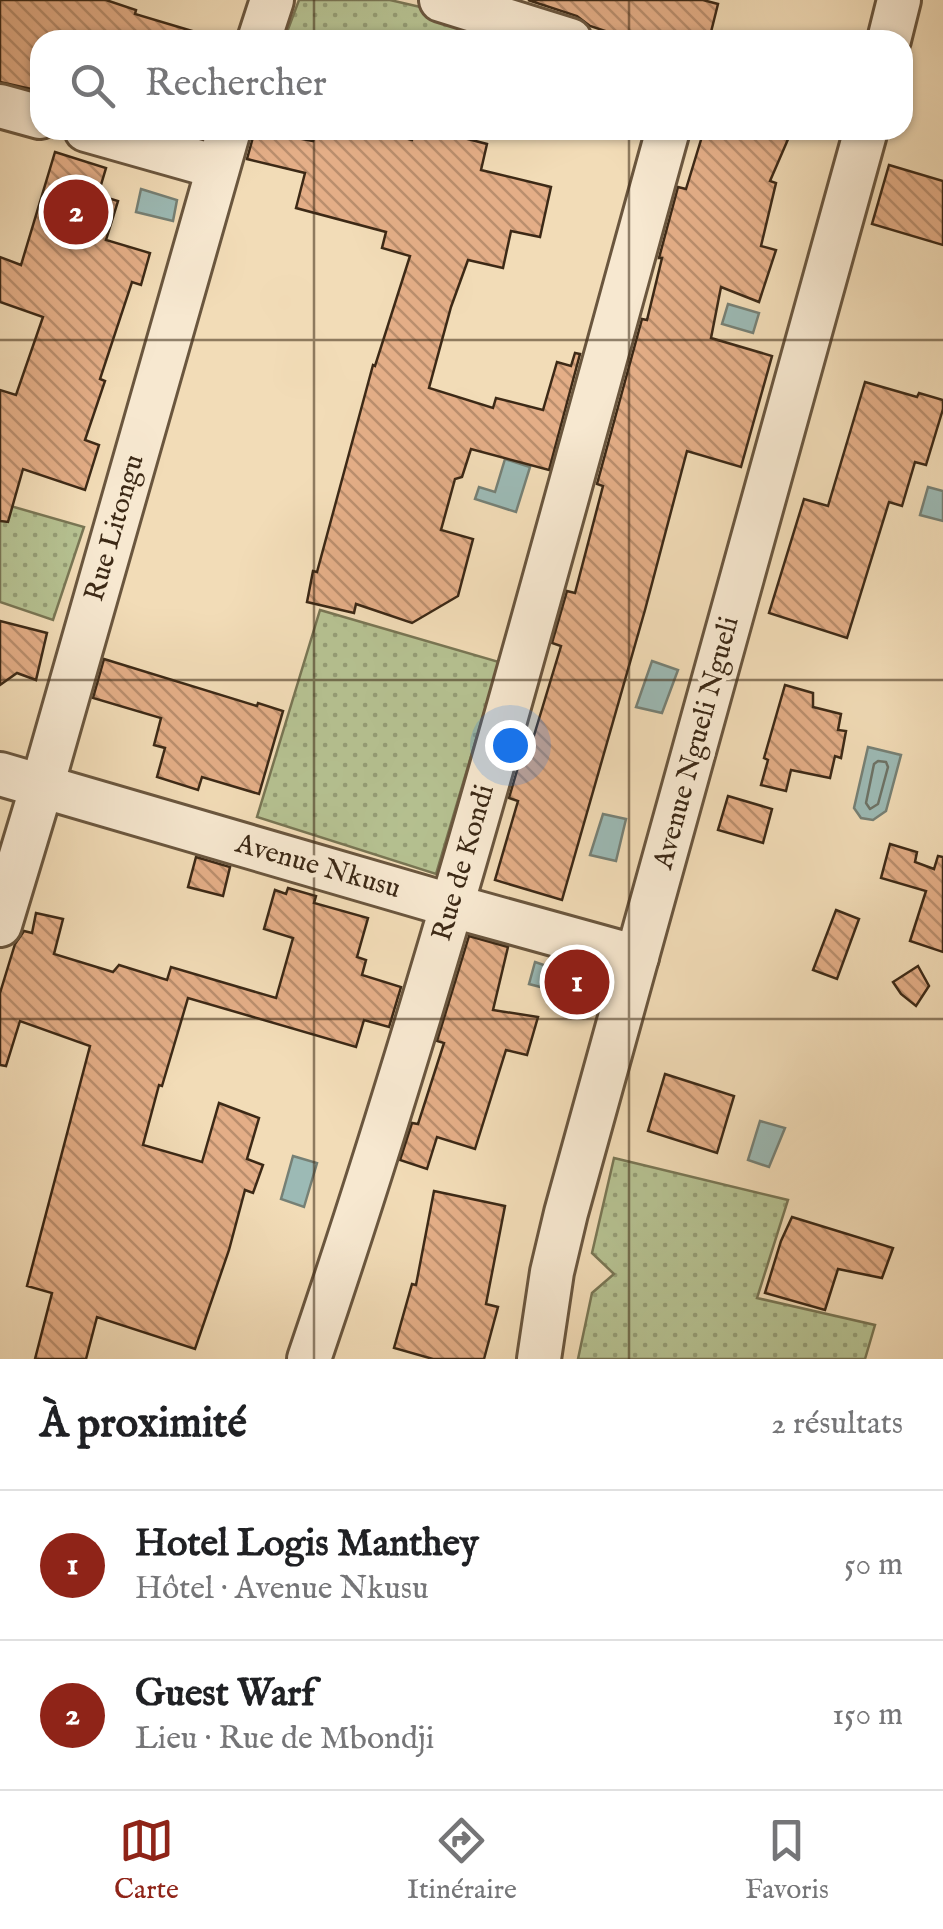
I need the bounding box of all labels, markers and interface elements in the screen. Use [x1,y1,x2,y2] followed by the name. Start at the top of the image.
[30,30,913,140] search box
[65,58,120,113] icon: search
[145,61,327,109] text: Rechercher
[44,174,108,250] pin: 2
[77,451,153,605] street label: Rue Litongu
[646,613,748,874] street label: Avenue Ngueli Ngueli
[485,720,536,771] your location
[425,781,503,945] street label: Rue de Kondi
[231,827,404,907] street label: Avenue Nkusu
[544,944,610,1020] pin: 1
[40,1398,247,1451] text: À proximité
[771,1404,903,1445] text: 2 résultats
[135,1521,479,1569] text: Hotel Logis Manthey
[67,1545,78,1586] text: 1
[844,1545,903,1586] text: 50 m
[135,1569,429,1610] text: Hôtel · Avenue Nkusu
[135,1671,315,1719] text: Guest Warf
[65,1695,80,1736] text: 2
[832,1695,903,1736] text: 150 m
[135,1719,434,1760] text: Lieu · Rue de Mbondji
[114,1813,179,1908] tab: Carte
[407,1813,517,1908] tab: Itinéraire
[745,1813,829,1908] tab: Favoris

